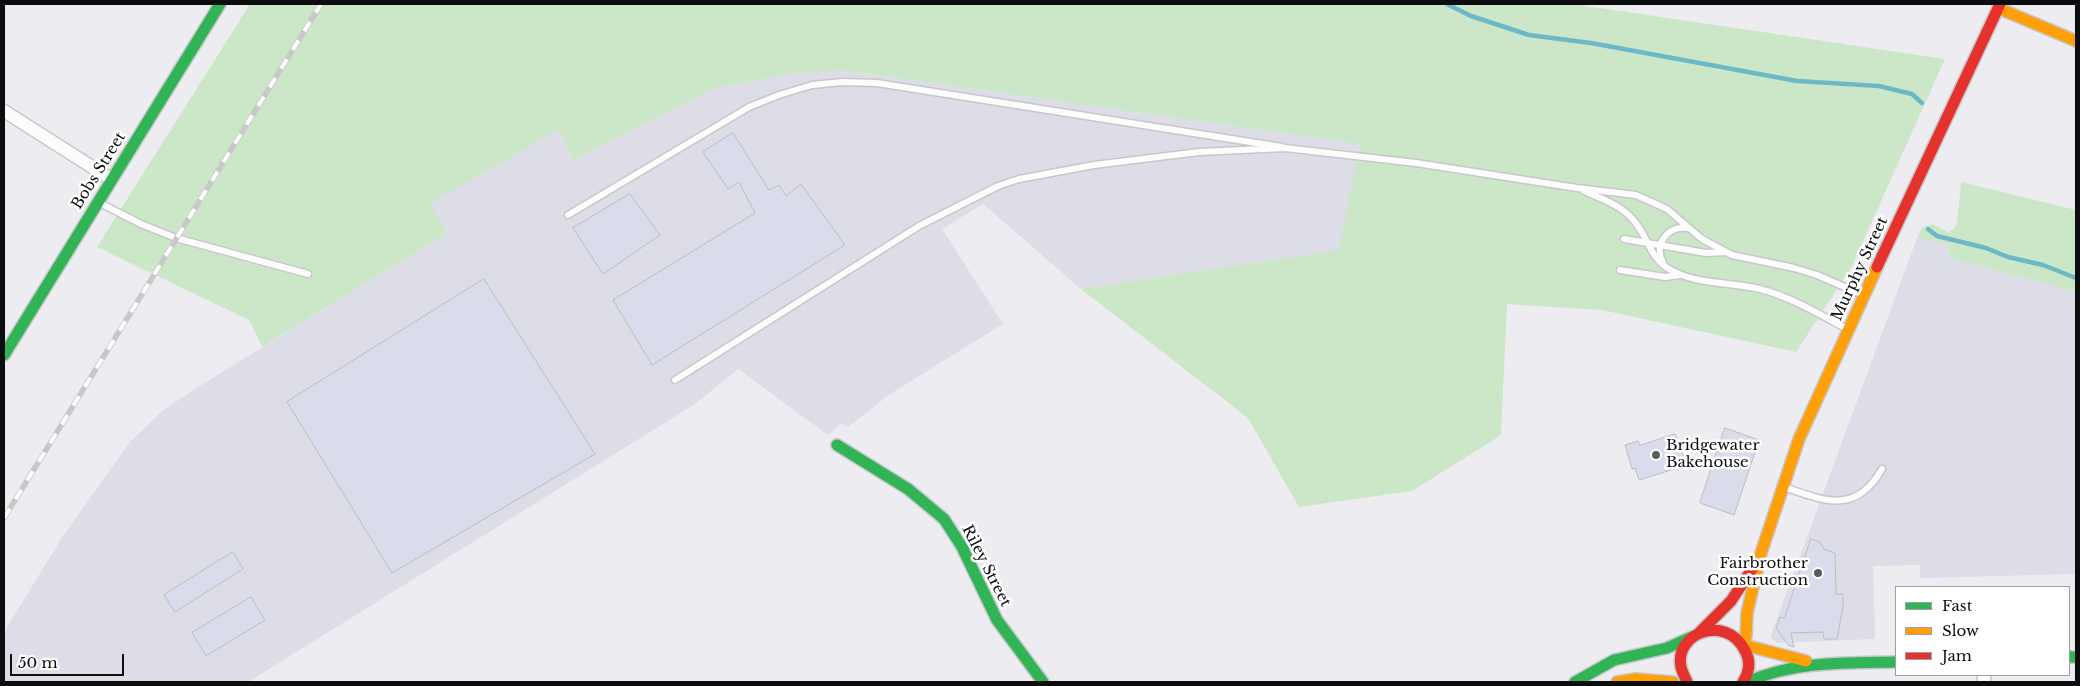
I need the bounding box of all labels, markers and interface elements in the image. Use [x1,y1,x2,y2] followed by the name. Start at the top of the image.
[68,129,130,213] street label: Bobs Street
[1828,214,1892,324] street label: Murphy Street
[1666,437,1760,472] place label: Bridgewater Bakehouse
[1650,449,1662,461] marker: Bridgewater Bakehouse
[958,522,1014,610] street label: Riley Street
[1707,555,1808,590] place label: Fairbrother Construction
[1812,567,1824,579] marker: Fairbrother Construction
[1895,586,2070,676] legend
[1942,596,1972,615] text: Fast
[1942,621,1979,640] text: Slow
[12,644,126,676] scale bar
[1942,646,1972,665] text: Jam
[18,653,58,672] text: 50 m

